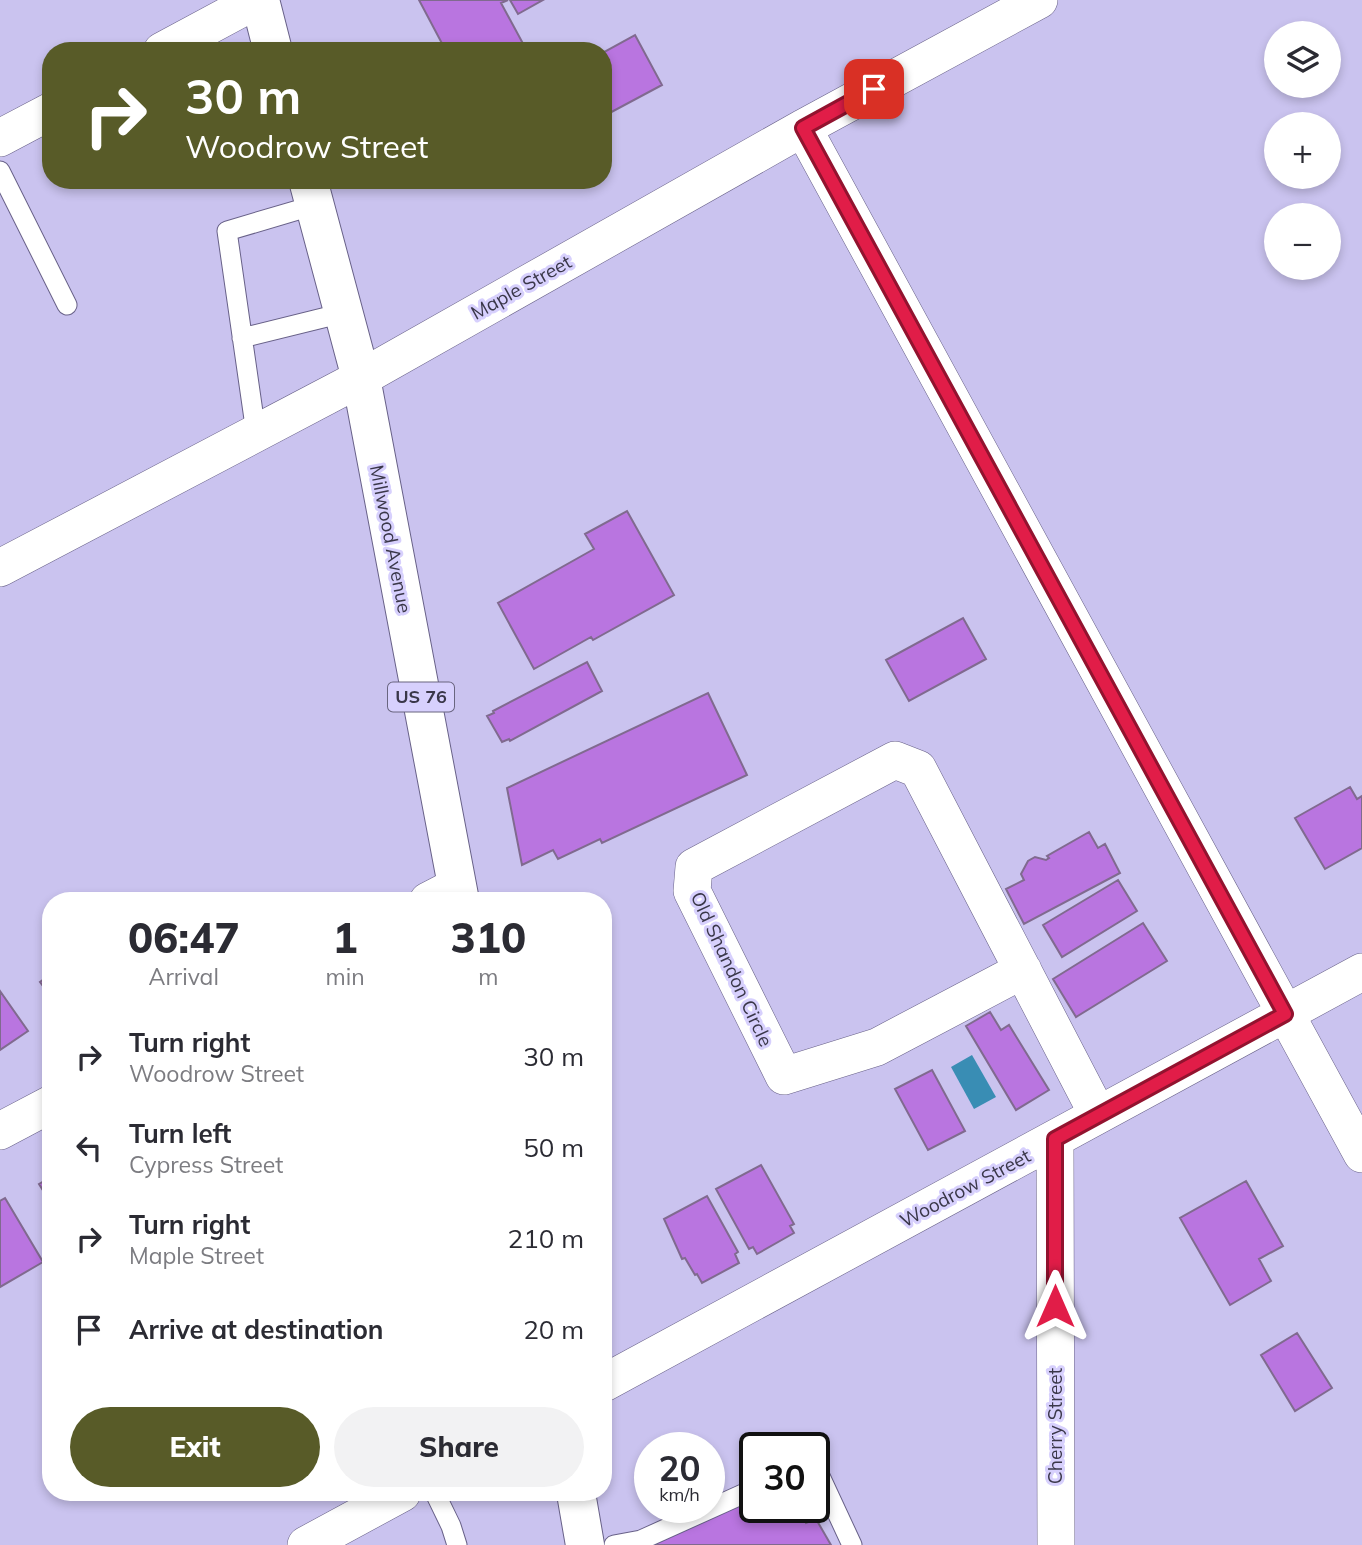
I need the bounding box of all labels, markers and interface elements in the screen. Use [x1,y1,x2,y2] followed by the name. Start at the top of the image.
[1264,21,1341,280] map controls
[1264,21,1341,98] button: layers
[844,59,904,119] pin
[185,65,301,126] text: 30 m
[70,70,161,161] icon: right
[855,70,893,108] icon: arrive
[1264,112,1341,189] button: +
[185,126,429,166] text: Woodrow Street
[1264,203,1341,280] button: −
[466,249,576,325] street label: Maple Street
[365,463,417,615] street label: Millwood Avenue
[388,682,454,712] road number: US 76
[686,888,778,1050] street label: Old Shandon Circle
[128,911,240,964] text: 06:47
[332,911,358,964] text: 1
[451,911,526,964] text: 310
[149,962,219,991] text: Arrival
[325,962,365,991] text: min
[478,962,498,991] text: m
[129,1026,250,1059] text: Turn right
[70,1038,108,1076] icon: right
[523,1040,584,1073] text: 30 m
[129,1059,304,1088] text: Woodrow Street
[129,1117,231,1150] text: Turn left
[70,1129,108,1167] icon: left
[523,1131,584,1164] text: 50 m
[896,1143,1035,1233] street label: Woodrow Street
[129,1150,283,1179] text: Cypress Street
[129,1208,250,1241] text: Turn right
[70,1220,108,1258] icon: right
[508,1222,584,1255] text: 210 m
[129,1241,264,1270] text: Maple Street
[1018,1269,1092,1343] position arrow
[70,1311,108,1349] icon: arrive
[129,1313,384,1346] text: Arrive at destination
[523,1313,584,1346] text: 20 m
[1043,1367,1067,1484] street label: Cherry Street
[70,1407,320,1487] button: Exit
[334,1407,584,1487] button: Share
[739,1432,830,1523] speed limit sign: 30
[658,1446,701,1490] text: 20
[659,1483,700,1506] text: km/h

